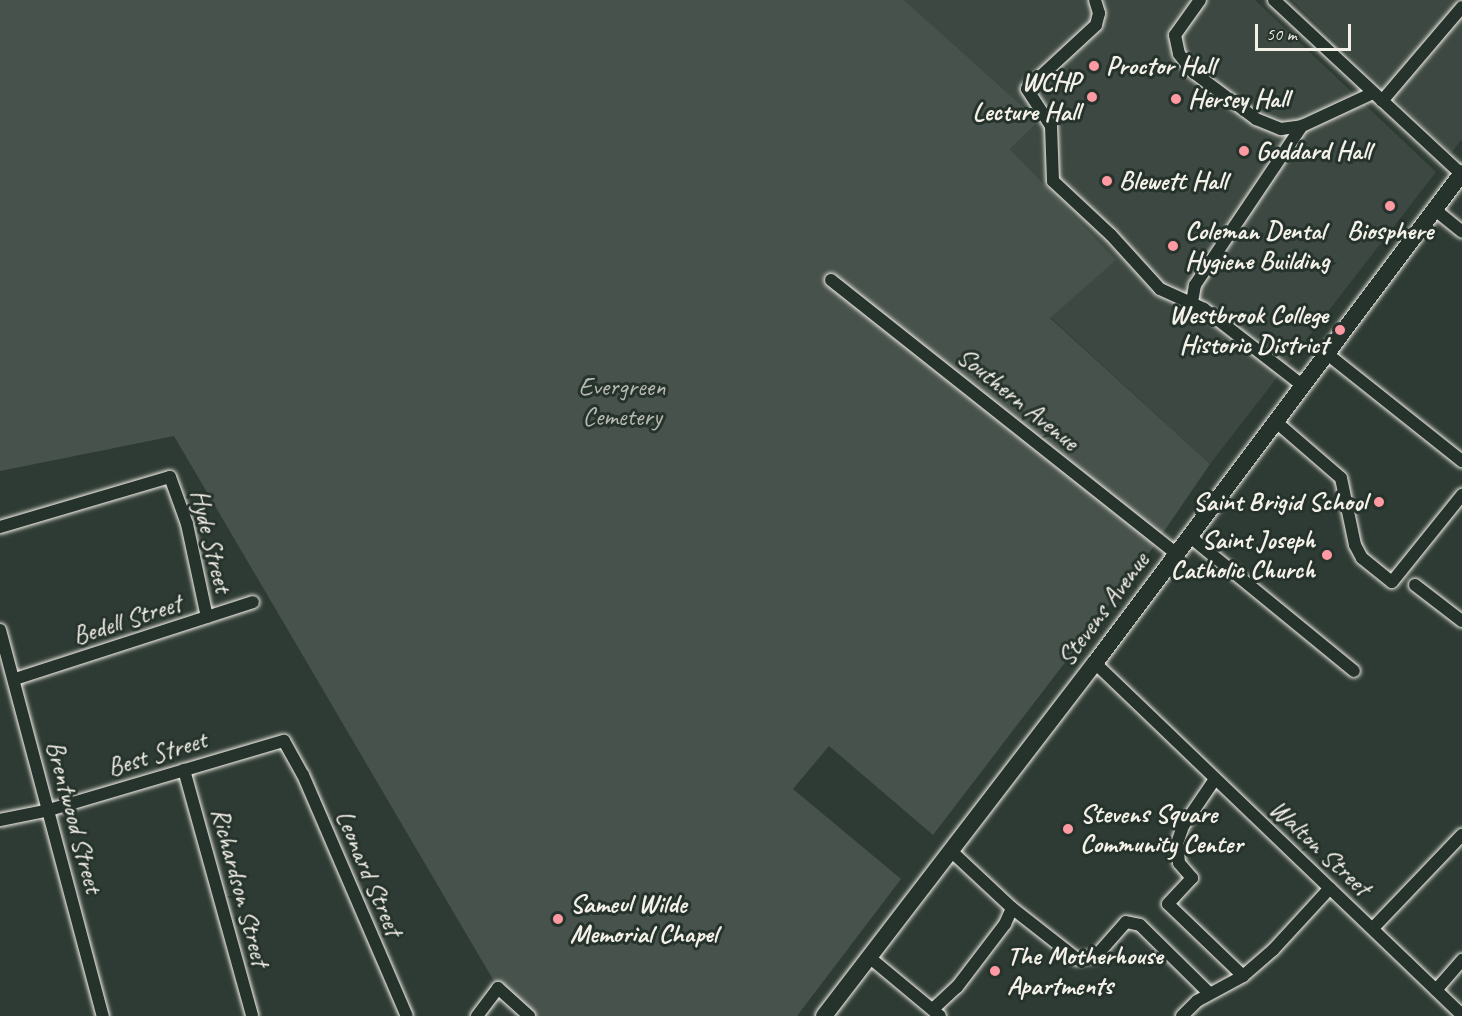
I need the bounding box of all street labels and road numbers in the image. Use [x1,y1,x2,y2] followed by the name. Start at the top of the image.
[951,341,1085,457] street label: Southern Avenue
[183,486,239,596] street label: Hyde Street
[1050,546,1156,672] street label: Stevens Avenue
[69,588,185,652] street label: Bedell Street
[103,724,211,784] street label: Best Street
[39,737,109,897] street label: Brentwood Street
[1263,793,1377,903] street label: Walton Street
[204,804,276,970] street label: Richardson Street
[329,805,409,941] street label: Leonard Street

